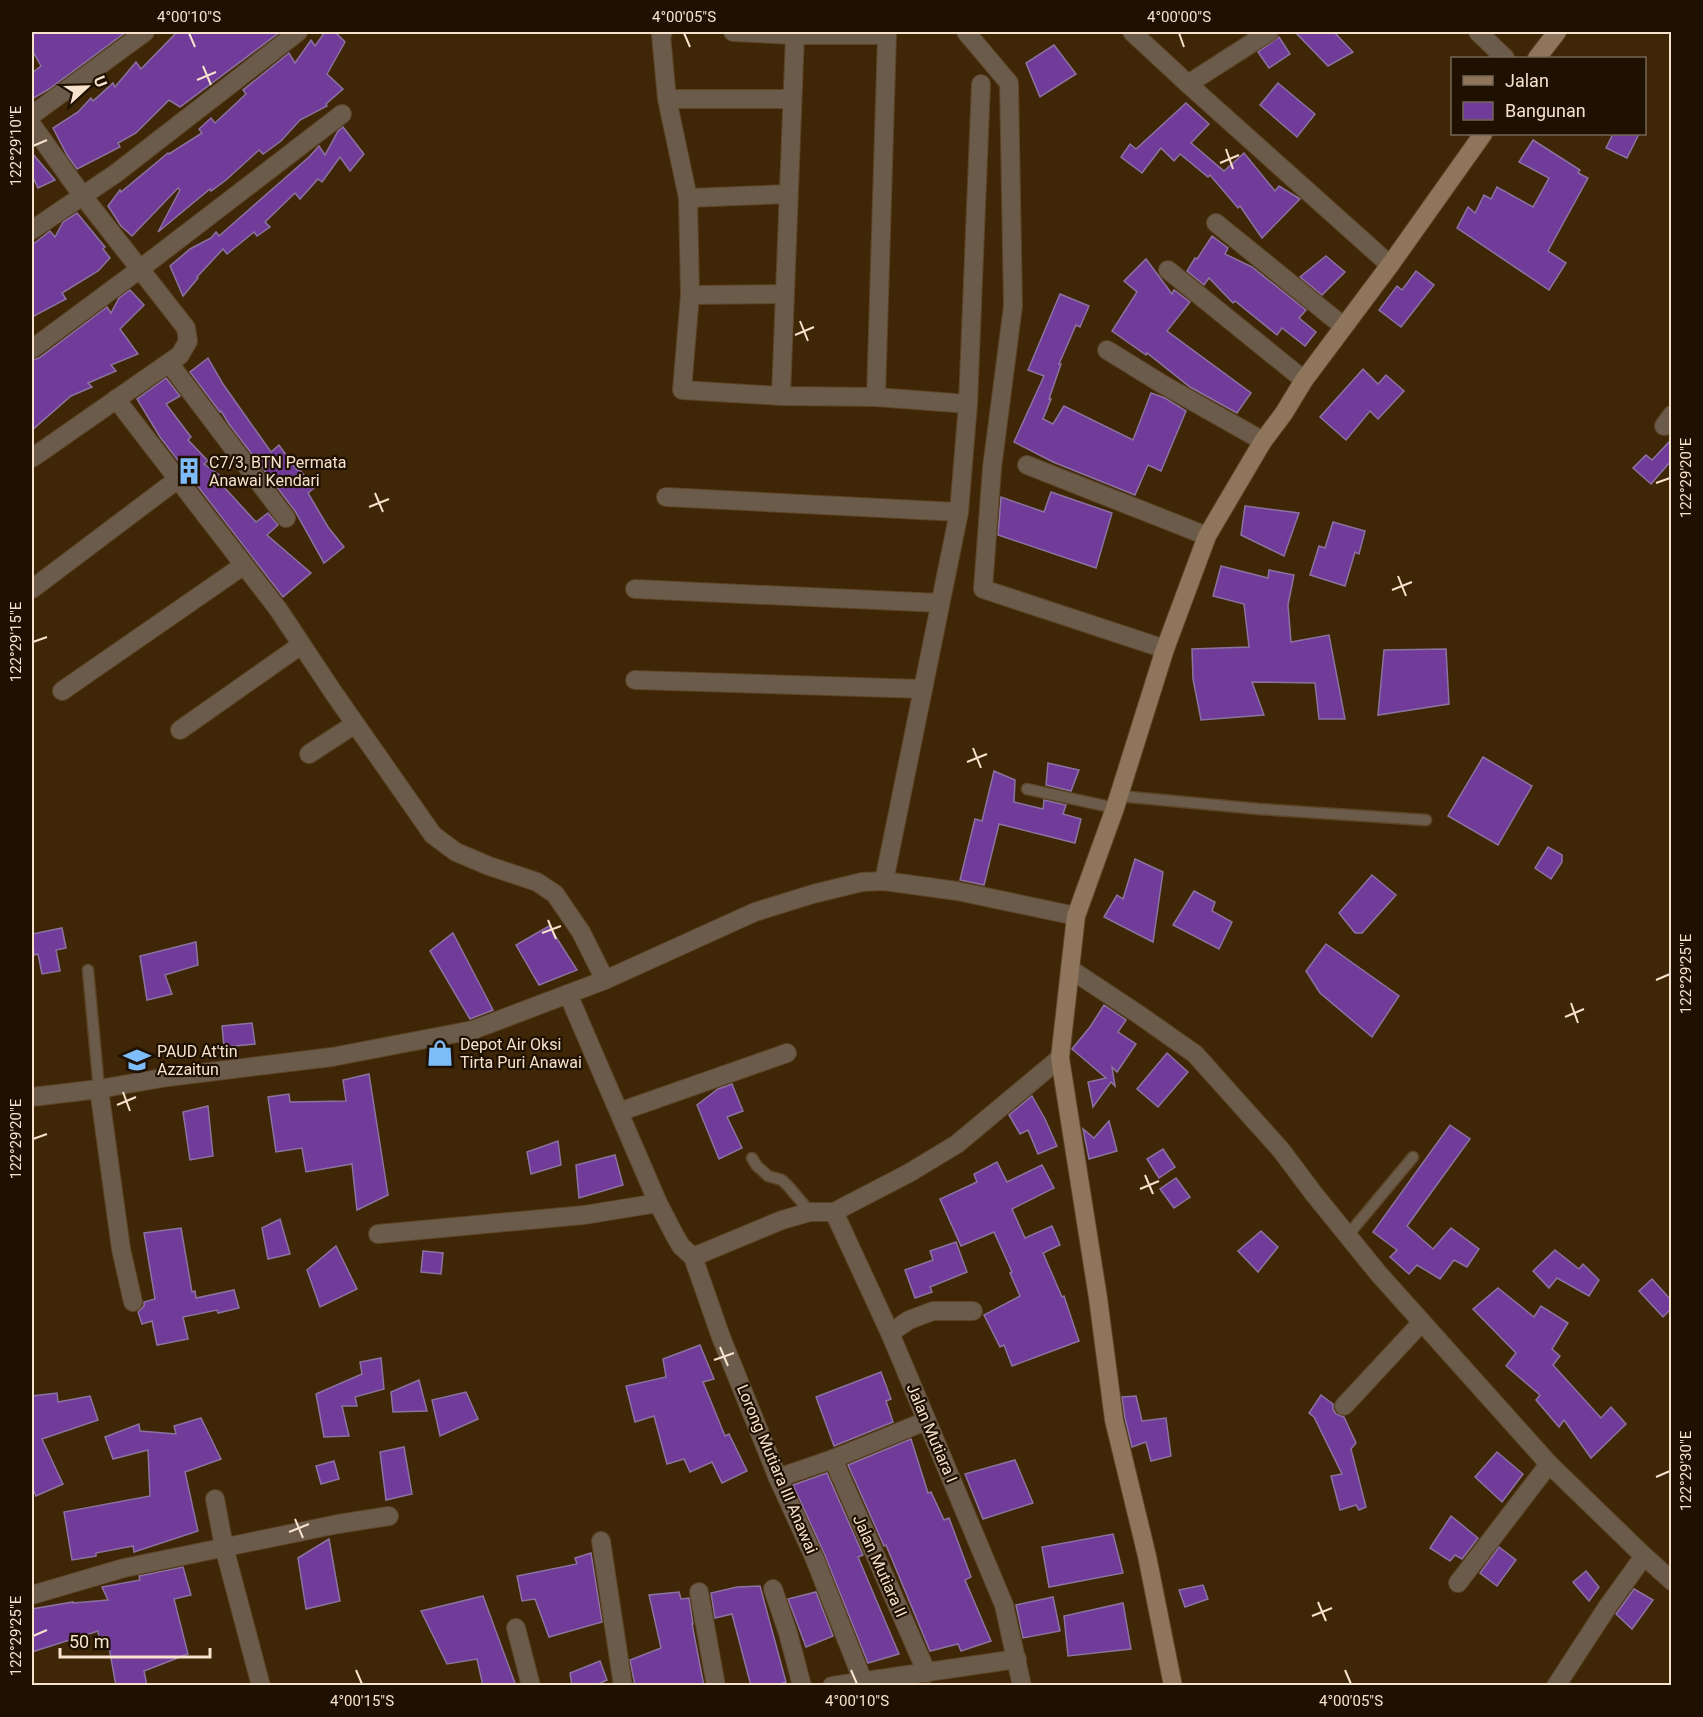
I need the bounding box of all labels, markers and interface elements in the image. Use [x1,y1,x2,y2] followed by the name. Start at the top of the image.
[157,8,221,26] text: 4°00'10"S
[652,8,716,26] text: 4°00'05"S
[1147,8,1211,26] text: 4°00'00"S
[57,57,117,117] north arrow
[1451,57,1646,135] legend
[1505,70,1549,91] text: Jalan
[90,73,111,90] text: U
[1505,100,1586,121] text: Bangunan
[7,105,25,186] text: 122°29'10"E
[1677,437,1695,518] text: 122°29'20"E
[209,453,346,490] place label: C7/3, BTN Permata Anawai Kendari
[174,456,204,486] building icon: C7/3, BTN Permata Anawai Kendari
[7,601,25,682] text: 122°29'15"E
[1677,933,1695,1014] text: 122°29'25"E
[460,1035,582,1072] place label: Depot Air Oksi Tirta Puri Anawai
[425,1038,455,1068] shop icon: Depot Air Oksi Tirta Puri Anawai
[157,1042,237,1079] place label: PAUD At'tin Azzaitun
[122,1045,152,1075] school or university icon: PAUD At'tin Azzaitun
[7,1098,25,1179] text: 122°29'20"E
[903,1381,961,1485] street label: Jalan Mutiara I
[733,1382,821,1556] street label: Lorong Mutiara III Anawai
[1677,1430,1695,1511] text: 122°29'30"E
[849,1512,911,1620] street label: Jalan Mutiara II
[7,1595,25,1676] text: 122°29'25"E
[60,1621,210,1659] scale bar
[69,1631,109,1652] text: 50 m
[330,1692,394,1710] text: 4°00'15"S
[825,1692,889,1710] text: 4°00'10"S
[1319,1692,1383,1710] text: 4°00'05"S

